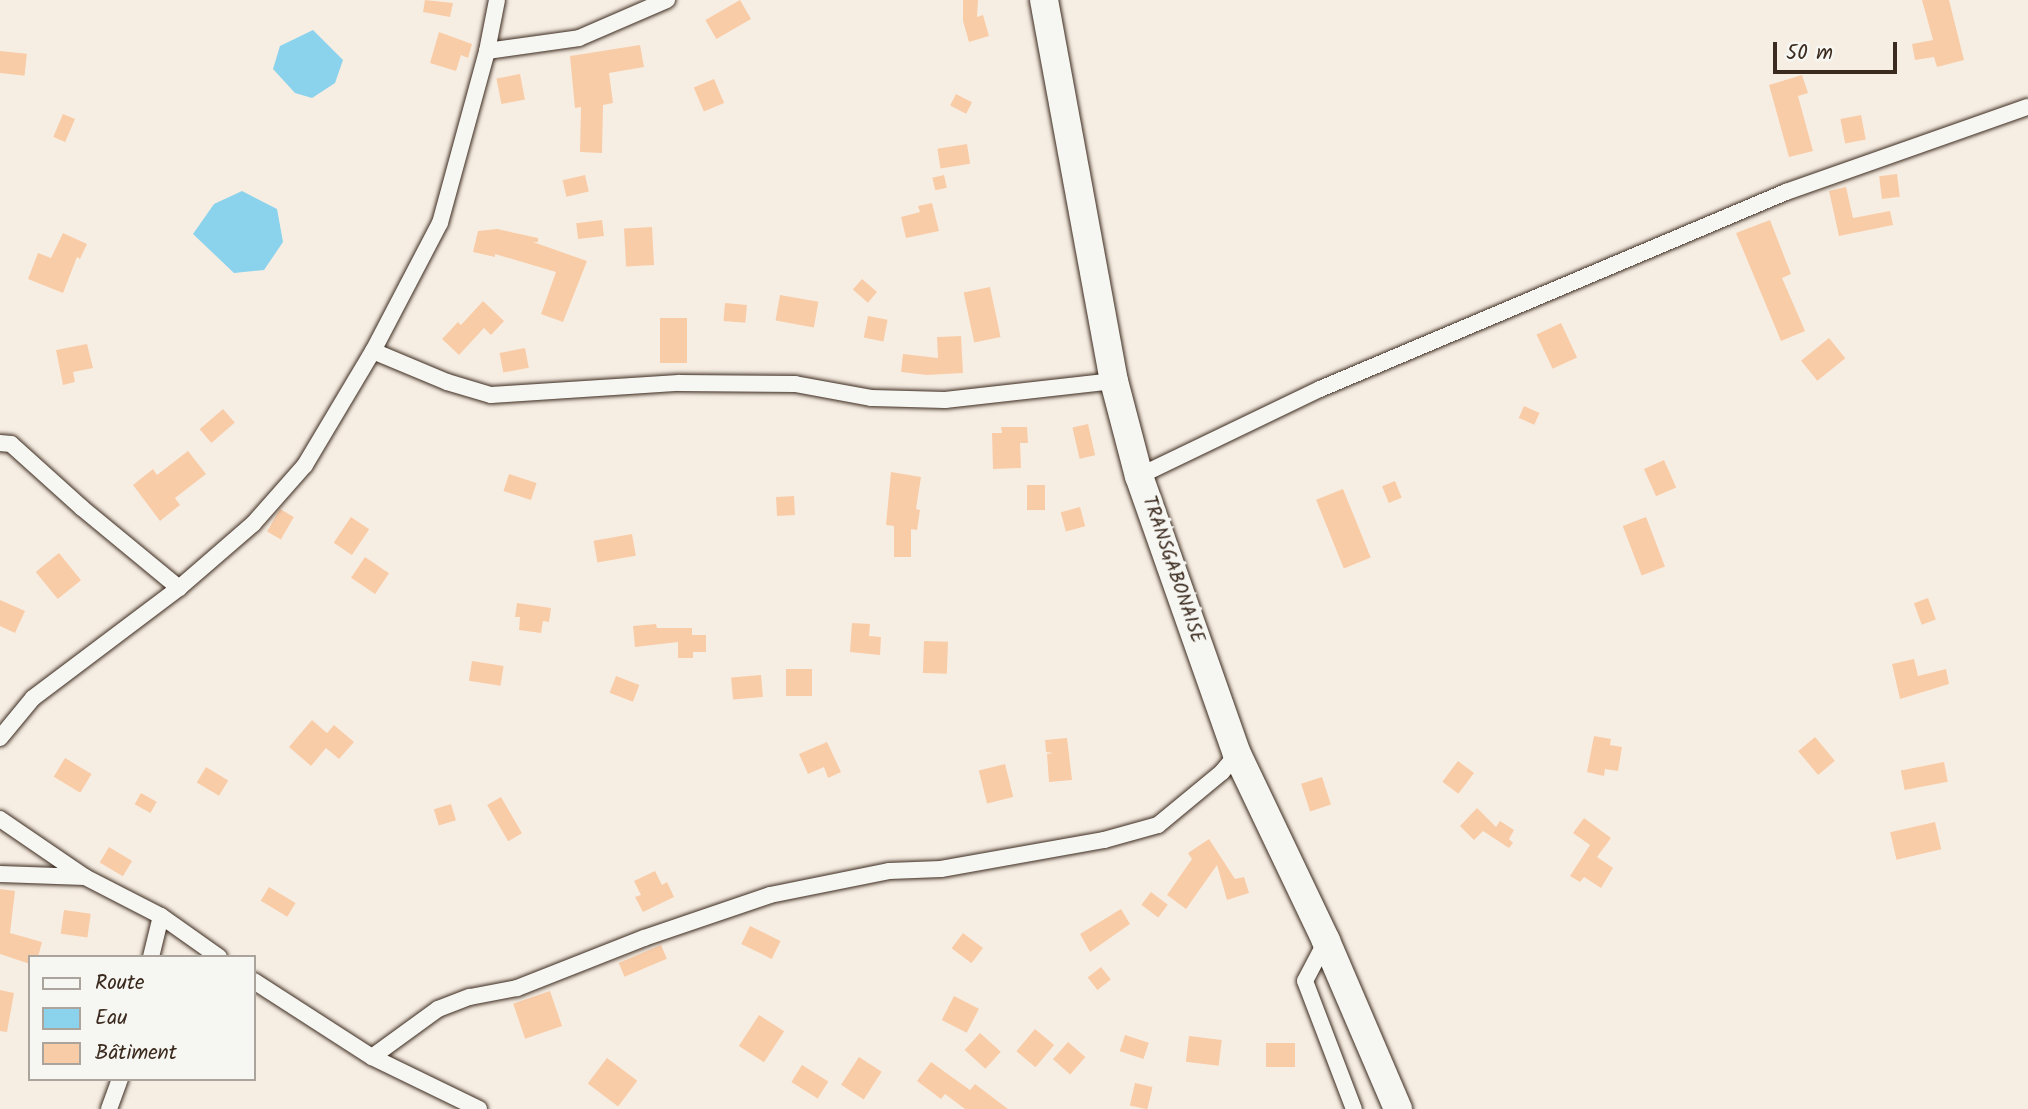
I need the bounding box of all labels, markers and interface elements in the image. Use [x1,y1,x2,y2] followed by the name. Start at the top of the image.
[1776,28,1900,72] scale bar
[1786,37,1833,70] text: 50 m
[1136,493,1208,647] street label: TRANSGABONAISE
[28,955,256,1081] legend
[95,967,144,1000] text: Route
[95,1002,127,1035] text: Eau
[95,1037,177,1070] text: Bâtiment

